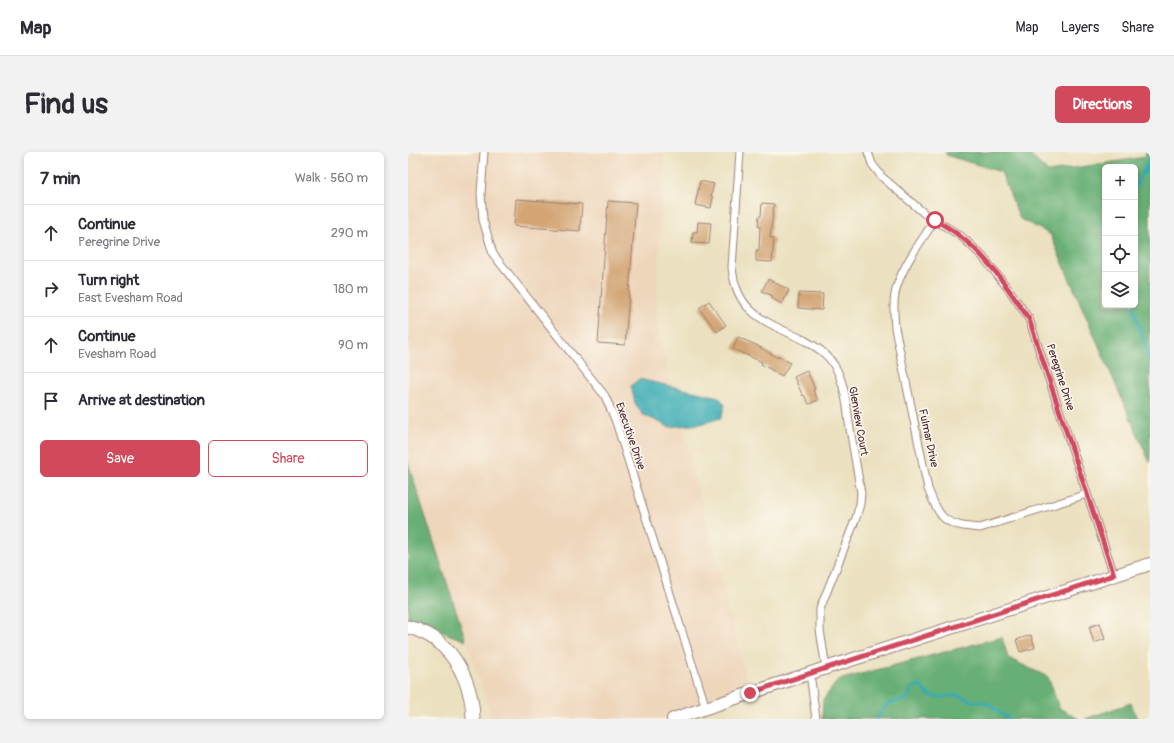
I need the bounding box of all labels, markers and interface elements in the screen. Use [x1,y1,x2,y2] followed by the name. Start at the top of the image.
[20,16,51,40] text: Map
[1016,19,1039,36] text: Map
[1061,19,1099,36] text: Layers
[1121,19,1154,36] text: Share
[1055,86,1150,123] button: Directions
[24,87,108,122] text: Find us
[1102,164,1138,308] map controls
[1102,164,1138,200] button: +
[40,168,80,189] text: 7 min
[295,170,368,186] text: Walk · 560 m
[1102,200,1138,236] button: −
[926,211,944,229] route start
[78,215,136,234] text: Continue
[40,222,62,244] icon: ahead
[331,225,368,241] text: 290 m
[78,234,160,250] text: Peregrine Drive
[1102,236,1138,272] button: locate
[78,271,139,290] text: Turn right
[1102,272,1138,308] button: layers
[40,278,62,300] icon: right
[333,281,368,297] text: 180 m
[78,290,183,306] text: East Evesham Road
[78,327,136,346] text: Continue
[40,334,62,356] icon: ahead
[338,337,368,353] text: 90 m
[1044,342,1078,413] street label: Peregrine Drive
[78,346,156,362] text: Evesham Road
[846,386,871,457] street label: Glenview Court
[40,390,62,412] icon: arrive
[78,391,205,410] text: Arrive at destination
[613,401,648,472] street label: Executive Drive
[916,408,941,469] street label: Fulmar Drive
[40,440,200,477] button: Save
[208,440,368,477] button: Share
[741,684,759,702] route end

